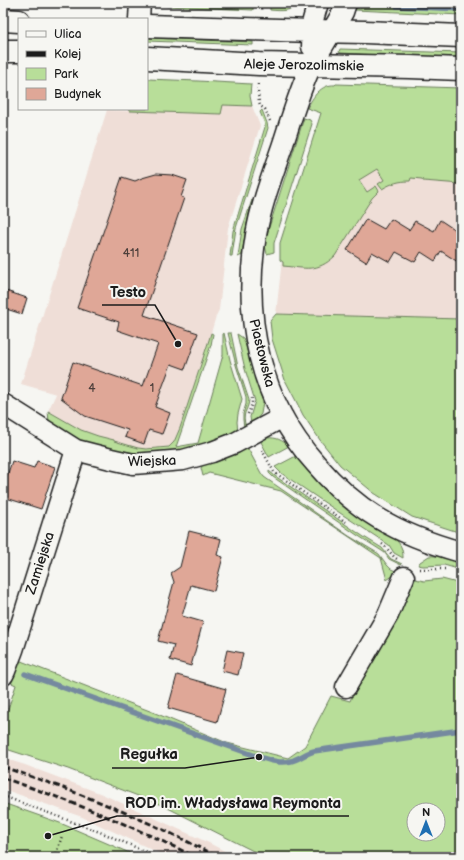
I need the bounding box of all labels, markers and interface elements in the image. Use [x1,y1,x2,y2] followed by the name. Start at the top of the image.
[18,18,148,110] legend
[54,27,82,42] text: Ulica
[54,47,81,62] text: Kolej
[244,55,364,75] street label: Aleje Jerozolimskie
[54,67,78,82] text: Park
[54,87,101,102] text: Budynek
[123,246,139,261] house number: 411
[102,278,155,305] callout: Testo
[110,283,147,302] text: Testo
[245,317,279,389] street label: Piastowska
[88,381,96,396] house number: 4
[150,381,154,396] house number: 1
[127,452,177,470] street label: Wiejska
[22,530,58,597] street label: Zamiejska
[112,741,185,768] callout: Regułka
[120,745,178,764] text: Regułka
[117,789,349,816] callout: ROD im. Władysława Reymonta
[125,794,341,813] text: ROD im. Władysława Reymonta
[406,802,446,842] north arrow
[422,806,430,819] text: N

